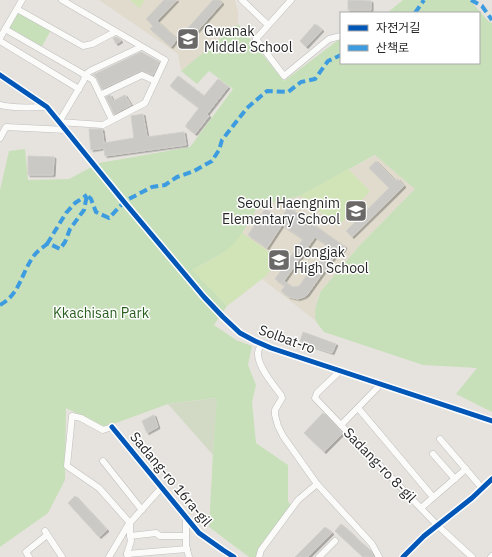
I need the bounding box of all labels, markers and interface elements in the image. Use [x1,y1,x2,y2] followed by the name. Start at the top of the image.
[340,12,480,64] legend
[376,20,420,35] text: 자전거길
[204,22,293,56] place label: Gwanak Middle School
[175,26,201,52] school or university icon: Gwanak Middle School
[376,40,409,55] text: 산책로
[222,194,340,228] place label: Seoul Haengnim Elementary School
[343,198,369,224] school or university icon: Seoul Haengnim Elementary School
[294,243,369,277] place label: Dongjak High School
[266,247,292,273] school or university icon: Dongjak High School
[53,304,150,322] park label: Kkachisan Park
[256,321,318,358] street label: Solbat-ro
[340,424,420,506] street label: Sadang-ro 8-gil
[126,428,216,530] street label: Sadang-ro 16ra-gil

